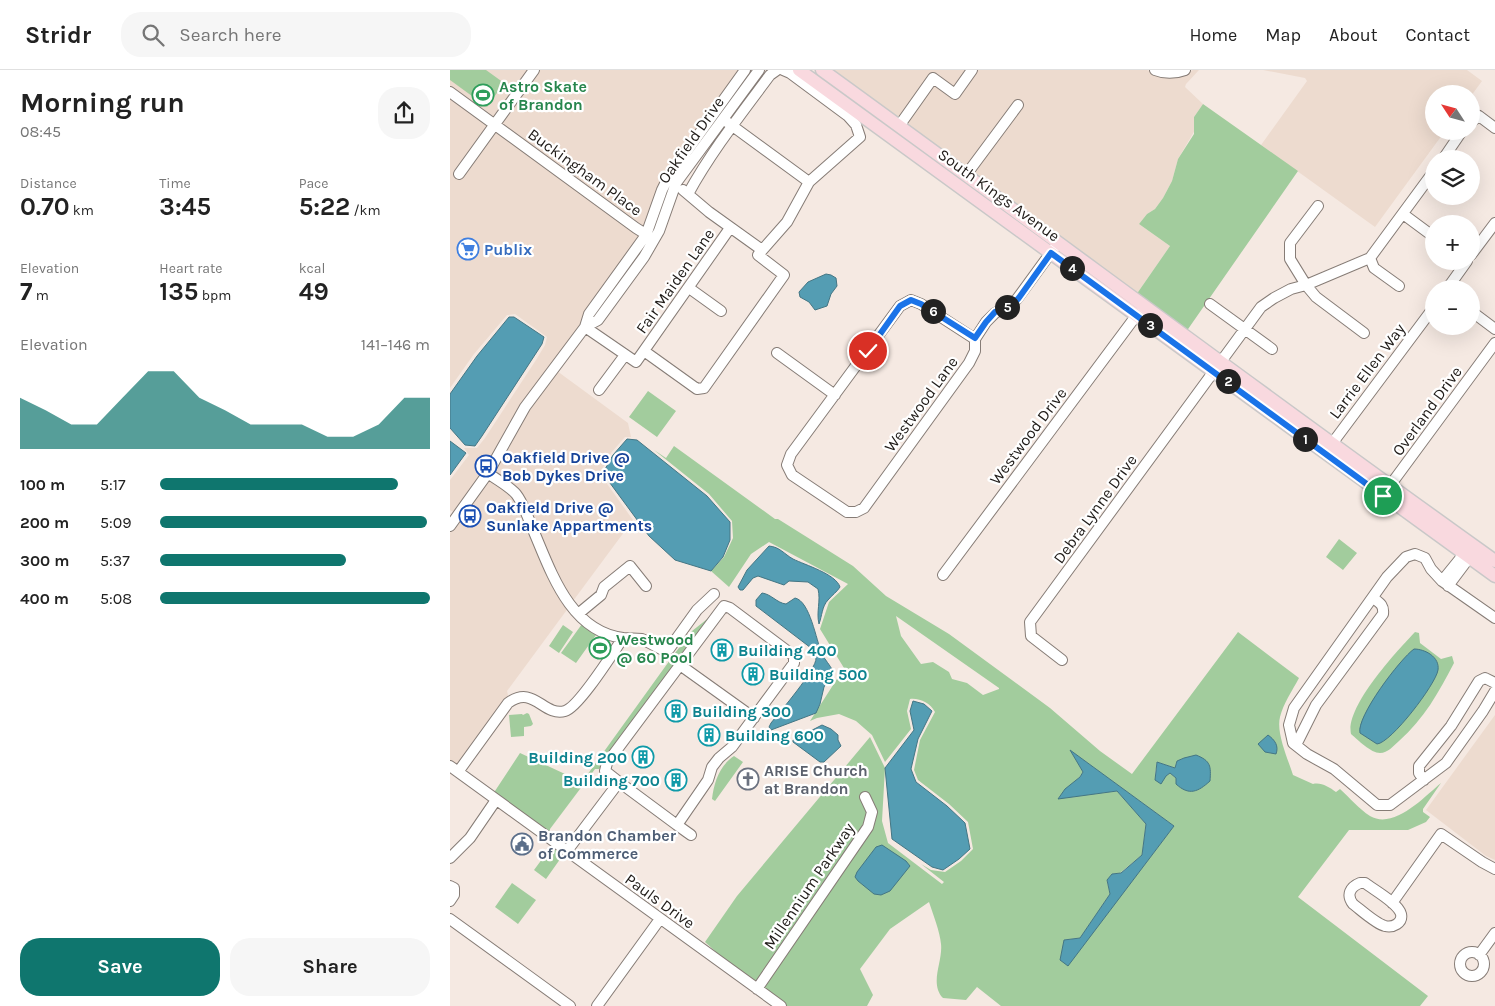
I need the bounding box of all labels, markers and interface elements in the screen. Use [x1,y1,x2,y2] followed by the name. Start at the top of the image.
[121,12,471,57] search box
[25,21,91,49] text: Stridr
[139,21,167,49] icon: search
[179,24,281,46] text: Search here
[1189,24,1237,46] text: Home
[1265,24,1301,46] text: Map
[1329,24,1378,46] text: About
[1406,24,1470,46] text: Contact
[499,77,587,114] place label: Astro Skate of Brandon
[471,83,495,107] sports icon: Astro Skate of Brandon
[1425,85,1480,140] north arrow
[1425,85,1480,335] map controls
[20,86,185,119] text: Morning run
[378,87,430,139] button: share
[654,93,728,187] street label: Oakfield Drive
[20,122,61,141] text: 08:45
[524,124,646,220] street label: Buckingham Place
[935,145,1063,245] street label: South Kings Avenue
[1425,150,1480,205] button: layers
[20,175,77,192] text: Distance
[159,175,191,192] text: Time
[299,175,329,192] text: Pace
[20,192,69,221] text: 0.70
[159,192,211,221] text: 3:45
[299,192,350,221] text: 5:22
[69,202,94,219] text: km
[350,202,381,219] text: /km
[1425,215,1480,270] button: +
[632,225,718,337] street label: Fair Maiden Lane
[456,237,480,261] supermarket icon: Publix
[484,240,532,259] place label: Publix
[1060,256,1084,280] pin: 4
[20,260,79,277] text: Elevation
[159,260,222,277] text: Heart rate
[299,260,325,277] text: kcal
[1068,260,1077,277] text: 4
[20,277,32,306] text: 7
[159,277,198,306] text: 135
[299,277,329,306] text: 49
[1425,280,1480,335] button: −
[32,287,49,304] text: m
[198,287,231,304] text: bpm
[994,294,1020,320] pin: 5
[920,298,946,324] pin: 6
[1003,299,1012,316] text: 5
[929,303,938,320] text: 6
[1138,312,1162,338] pin: 3
[1146,317,1155,334] text: 3
[1325,319,1409,422] street label: Larrie Ellen Way
[847,330,889,372] pin
[20,335,88,354] text: Elevation
[361,335,430,354] text: 141–146 m
[854,337,882,365] icon: check
[880,353,962,455] street label: Westwood Lane
[1388,363,1466,459] street label: Overland Drive
[1216,368,1240,394] pin: 2
[1224,373,1233,390] text: 2
[985,384,1071,488] street label: Westwood Drive
[1292,426,1318,452] pin: 1
[1303,431,1308,448] text: 1
[502,448,630,485] place label: Oakfield Drive @ Bob Dykes Drive
[1049,451,1141,567] street label: Debra Lynne Drive
[474,454,498,478] bus stop icon: Oakfield Drive @ Bob Dykes Drive
[20,475,65,494] text: 100 m
[100,475,126,494] text: 5:17
[1362,475,1404,517] pin
[1369,482,1397,510] icon: arrive
[486,498,652,535] place label: Oakfield Drive @ Sunlake Appartments
[458,504,482,528] bus stop icon: Oakfield Drive @ Sunlake Appartments
[20,513,69,532] text: 200 m
[100,513,132,532] text: 5:09
[20,551,69,570] text: 300 m
[100,551,130,570] text: 5:37
[20,589,69,608] text: 400 m
[100,589,132,608] text: 5:08
[616,630,694,667] place label: Westwood @ 60 Pool
[588,636,612,660] sports icon: Westwood @ 60 Pool
[710,638,734,662] building icon: Building 400
[738,641,837,660] place label: Building 400
[741,662,765,686] building icon: Building 500
[769,665,867,684] place label: Building 500
[664,699,688,723] building icon: Building 300
[692,702,791,721] place label: Building 300
[697,723,721,747] building icon: Building 600
[725,726,824,745] place label: Building 600
[631,745,655,769] building icon: Building 200
[528,748,627,767] place label: Building 200
[764,761,868,798] place label: ARISE Church at Brandon
[736,767,760,791] church icon: ARISE Church at Brandon
[664,768,688,792] building icon: Building 700
[563,771,660,790] place label: Building 700
[760,819,859,953] street label: Millennium Parkway
[538,826,677,863] place label: Brandon Chamber of Commerce
[510,832,534,856] public building icon: Brandon Chamber of Commerce
[621,869,699,933] street label: Pauls Drive
[20,938,220,996] button: Save
[230,938,430,996] button: Share

